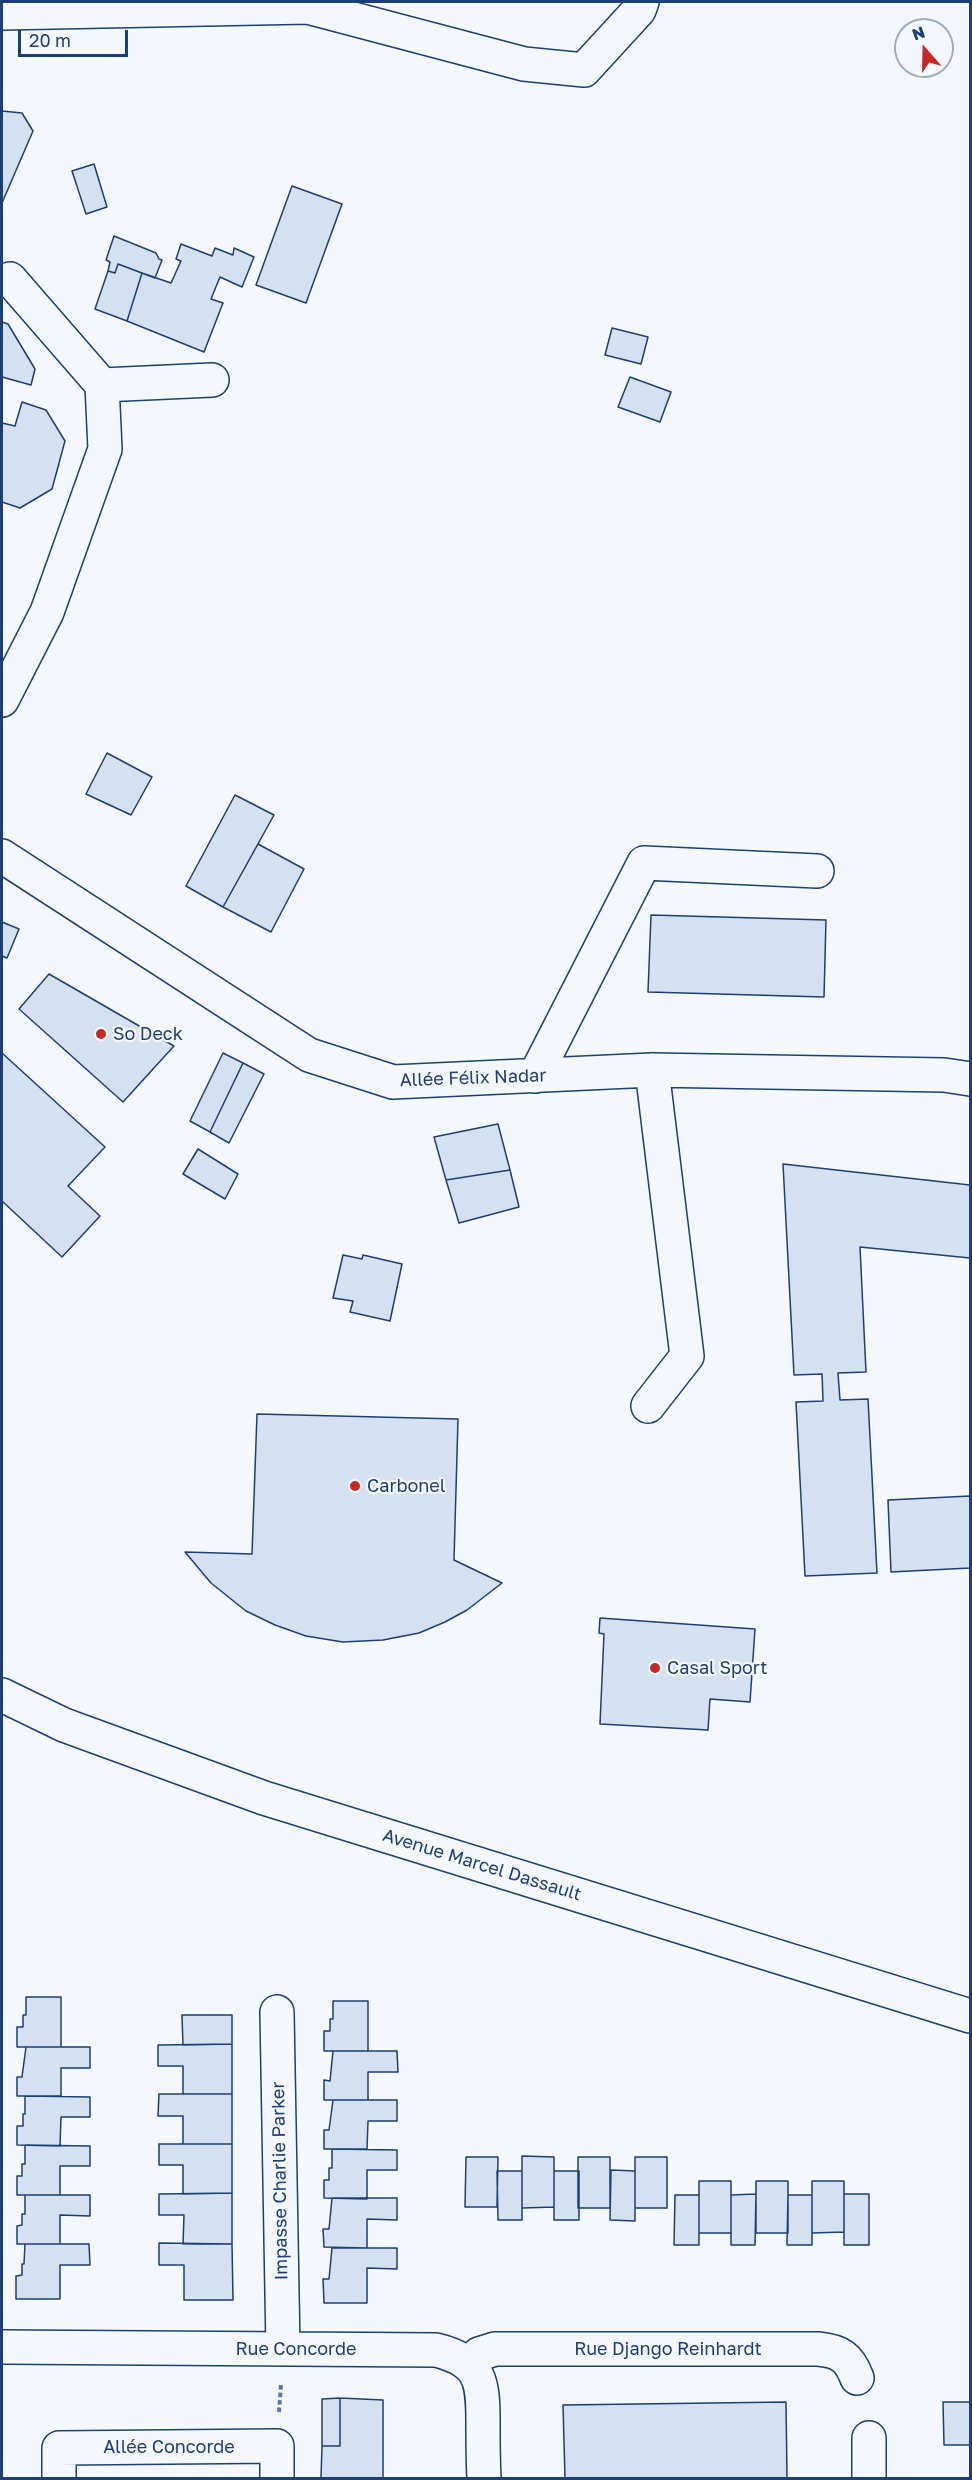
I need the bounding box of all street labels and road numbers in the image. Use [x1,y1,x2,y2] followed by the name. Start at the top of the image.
[399,1065,547,1091] street label: Allée Félix Nadar
[380,1824,584,1906] street label: Avenue Marcel Dassault
[267,2081,293,2281] street label: Impasse Charlie Parker
[236,2338,356,2360] street label: Rue Concorde
[574,2338,762,2360] street label: Rue Django Reinhardt
[103,2436,235,2458] street label: Allée Concorde

